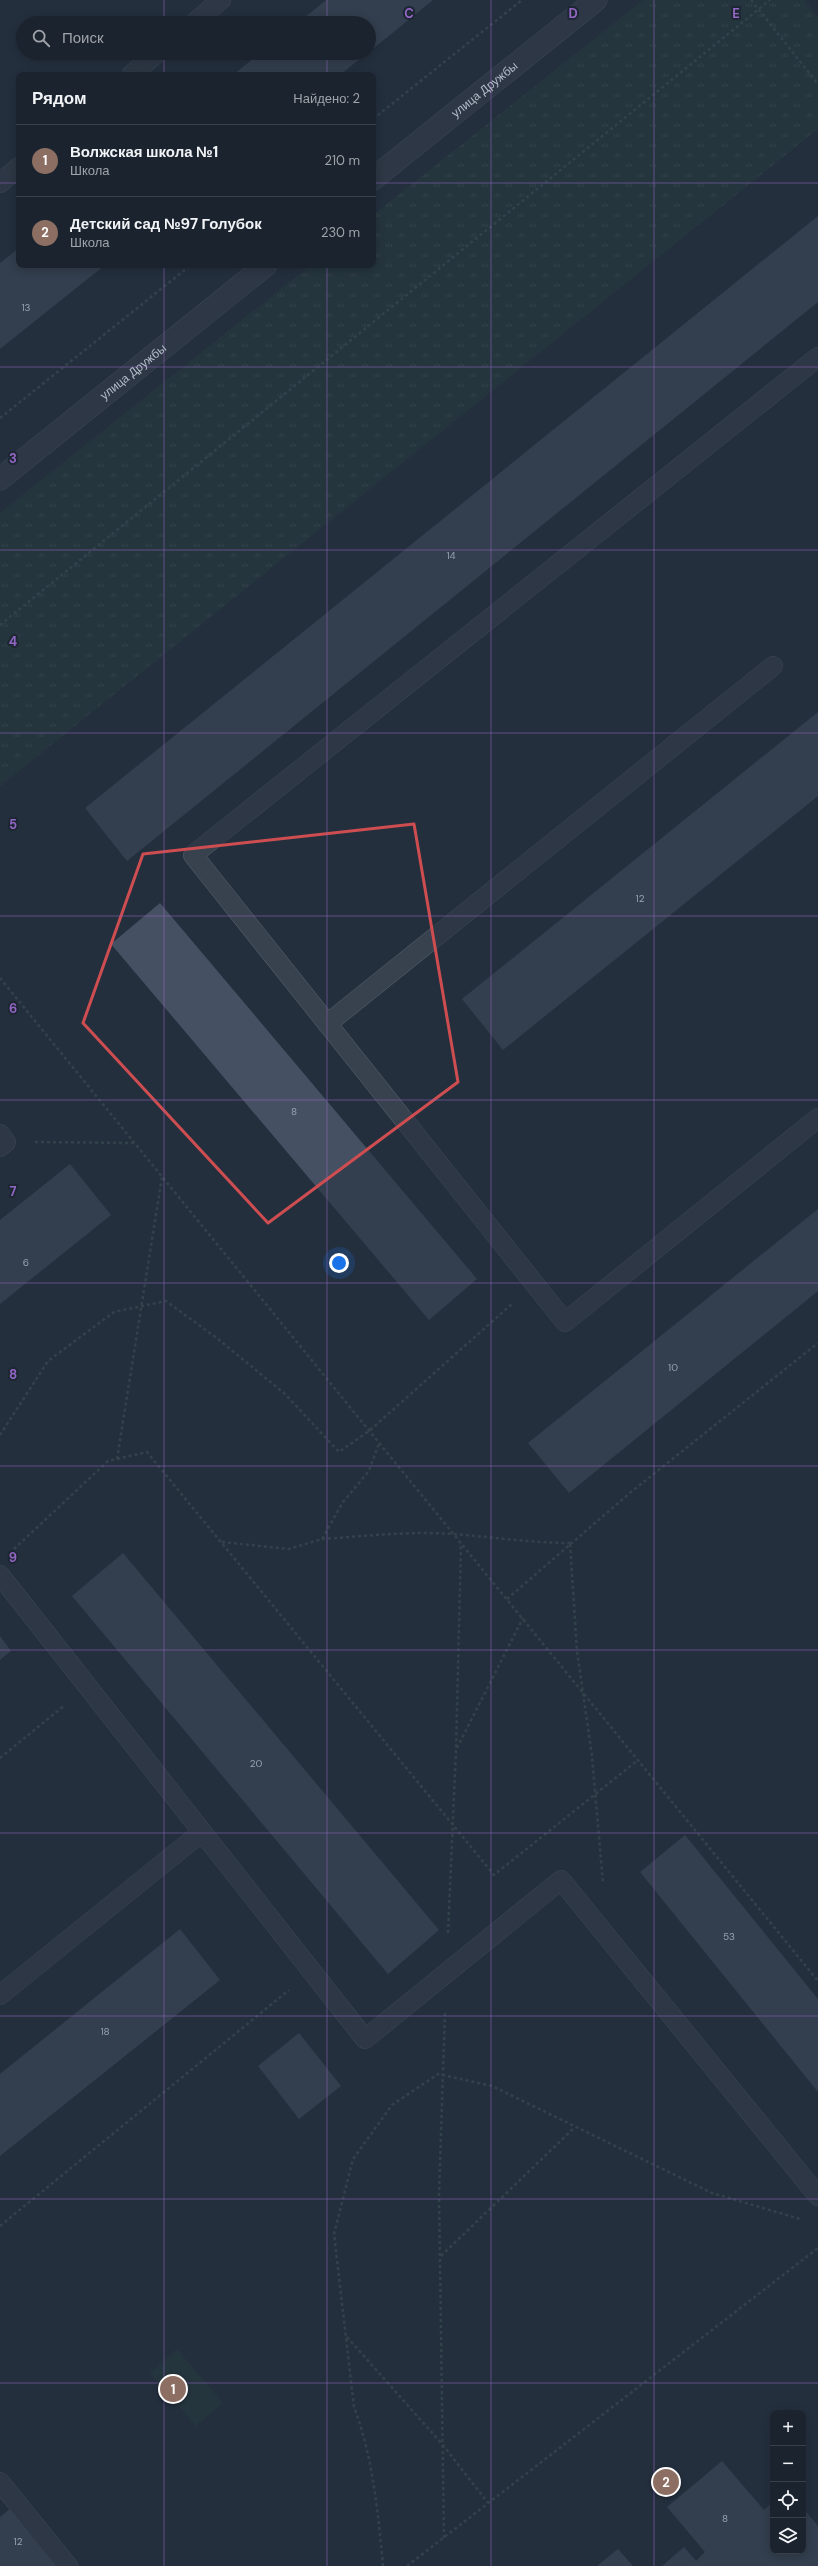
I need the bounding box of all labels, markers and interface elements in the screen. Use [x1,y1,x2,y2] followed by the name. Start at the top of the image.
[404,5,414,22] text: C
[568,5,578,22] text: D
[732,5,740,22] text: E
[16,16,376,60] search box
[30,27,52,49] icon: search
[62,28,104,48] text: Поиск
[448,58,521,121] street label: улица Дружбы
[32,87,87,109] text: Рядом
[293,90,360,107] text: Найдено: 2
[70,142,218,162] text: Волжская школа №1
[43,152,47,169] text: 1
[325,152,360,169] text: 210 m
[70,162,110,179] text: Школа
[70,214,262,234] text: Детский сад №97 Голубок
[41,224,49,241] text: 2
[321,224,360,241] text: 230 m
[70,234,110,251] text: Школа
[21,301,31,314] house number: 13
[97,340,170,403] street label: улица Дружбы
[9,450,17,467] text: 3
[446,549,456,562] house number: 14
[9,633,17,650] text: 4
[9,816,17,833] text: 5
[636,892,645,905] house number: 12
[9,1000,17,1017] text: 6
[291,1105,297,1118] house number: 8
[10,1183,17,1200] text: 7
[329,1253,349,1273] your location
[23,1256,29,1269] house number: 6
[668,1361,678,1374] house number: 10
[9,1366,17,1383] text: 8
[9,1549,17,1566] text: 9
[250,1757,262,1770] house number: 20
[723,1930,735,1943] house number: 53
[100,2025,110,2038] house number: 18
[160,2374,186,2404] pin: 1
[770,2410,806,2554] map controls
[770,2410,806,2446] button: +
[770,2446,806,2482] button: −
[653,2467,679,2497] pin: 2
[770,2482,806,2518] button: locate
[722,2512,728,2525] house number: 8
[770,2518,806,2554] button: layers
[14,2535,23,2548] house number: 12

